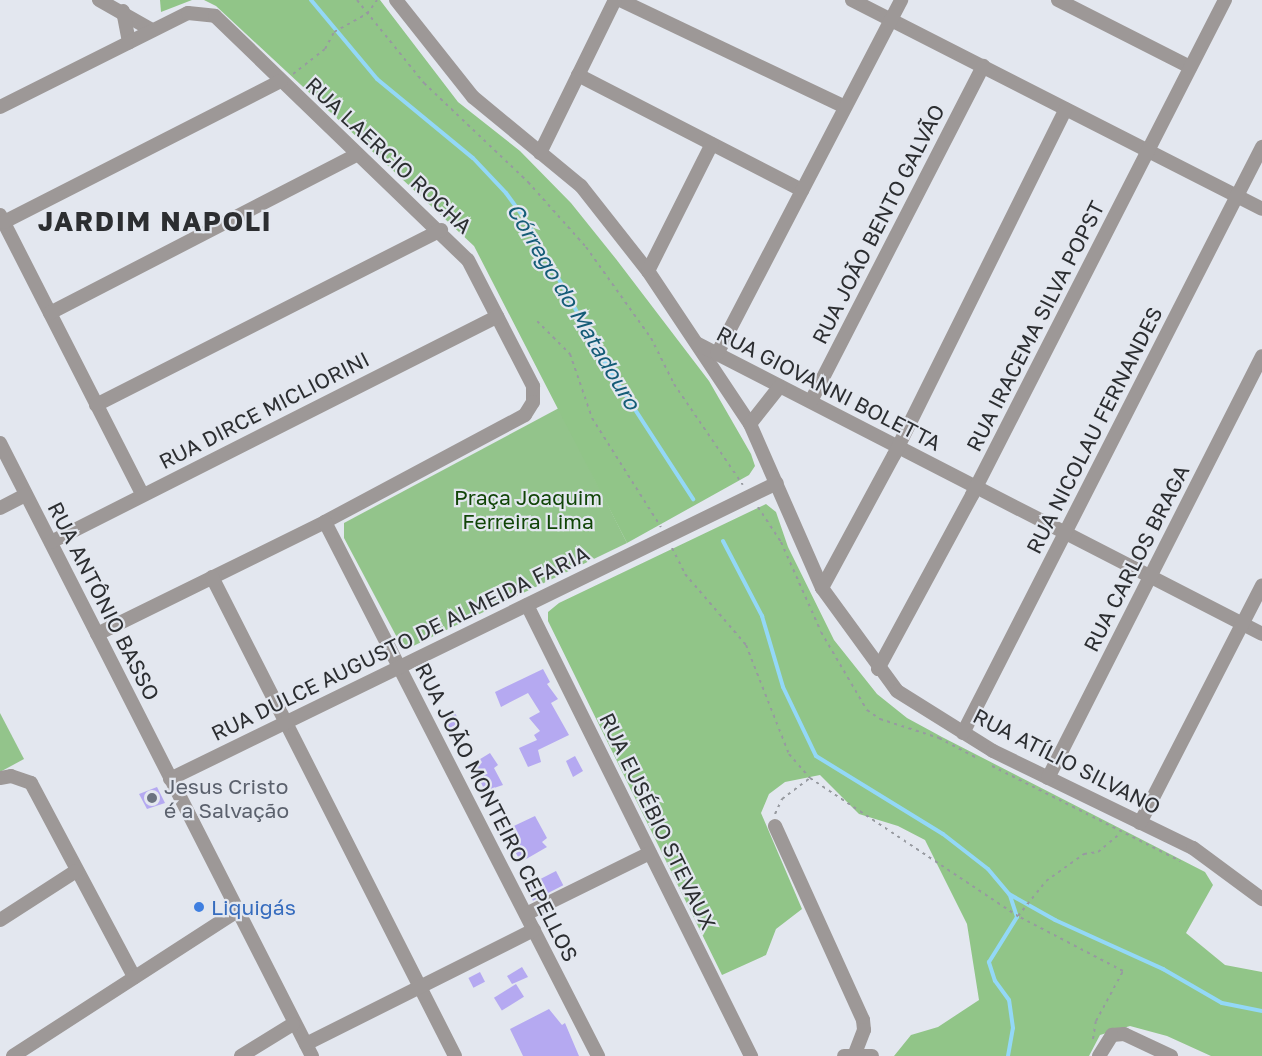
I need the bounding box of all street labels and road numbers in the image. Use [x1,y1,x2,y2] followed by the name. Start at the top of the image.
[301,72,477,238] street label: RUA LAERCIO ROCHA
[807,100,949,348] street label: RUA JOÃO BENTO GALVÃO
[961,197,1109,455] street label: RUA IRACEMA SILVA POPST
[1021,302,1167,558] street label: RUA NICOLAU FERNANDES
[713,320,945,456] street label: RUA GIOVANNI BOLETTA
[155,346,373,474] street label: RUA DIRCE MICLIORINI
[1078,460,1194,656] street label: RUA CARLOS BRAGA
[43,497,165,705] street label: RUA ANTÔNIO BASSO
[207,540,593,746] street label: RUA DULCE AUGUSTO DE ALMEIDA FARIA
[410,658,584,966] street label: RUA JOÃO MONTEIRO CEPELLOS
[969,703,1165,819] street label: RUA ATÍLIO SILVANO
[595,709,721,933] street label: RUA EUSÉBIO STEVAUX

